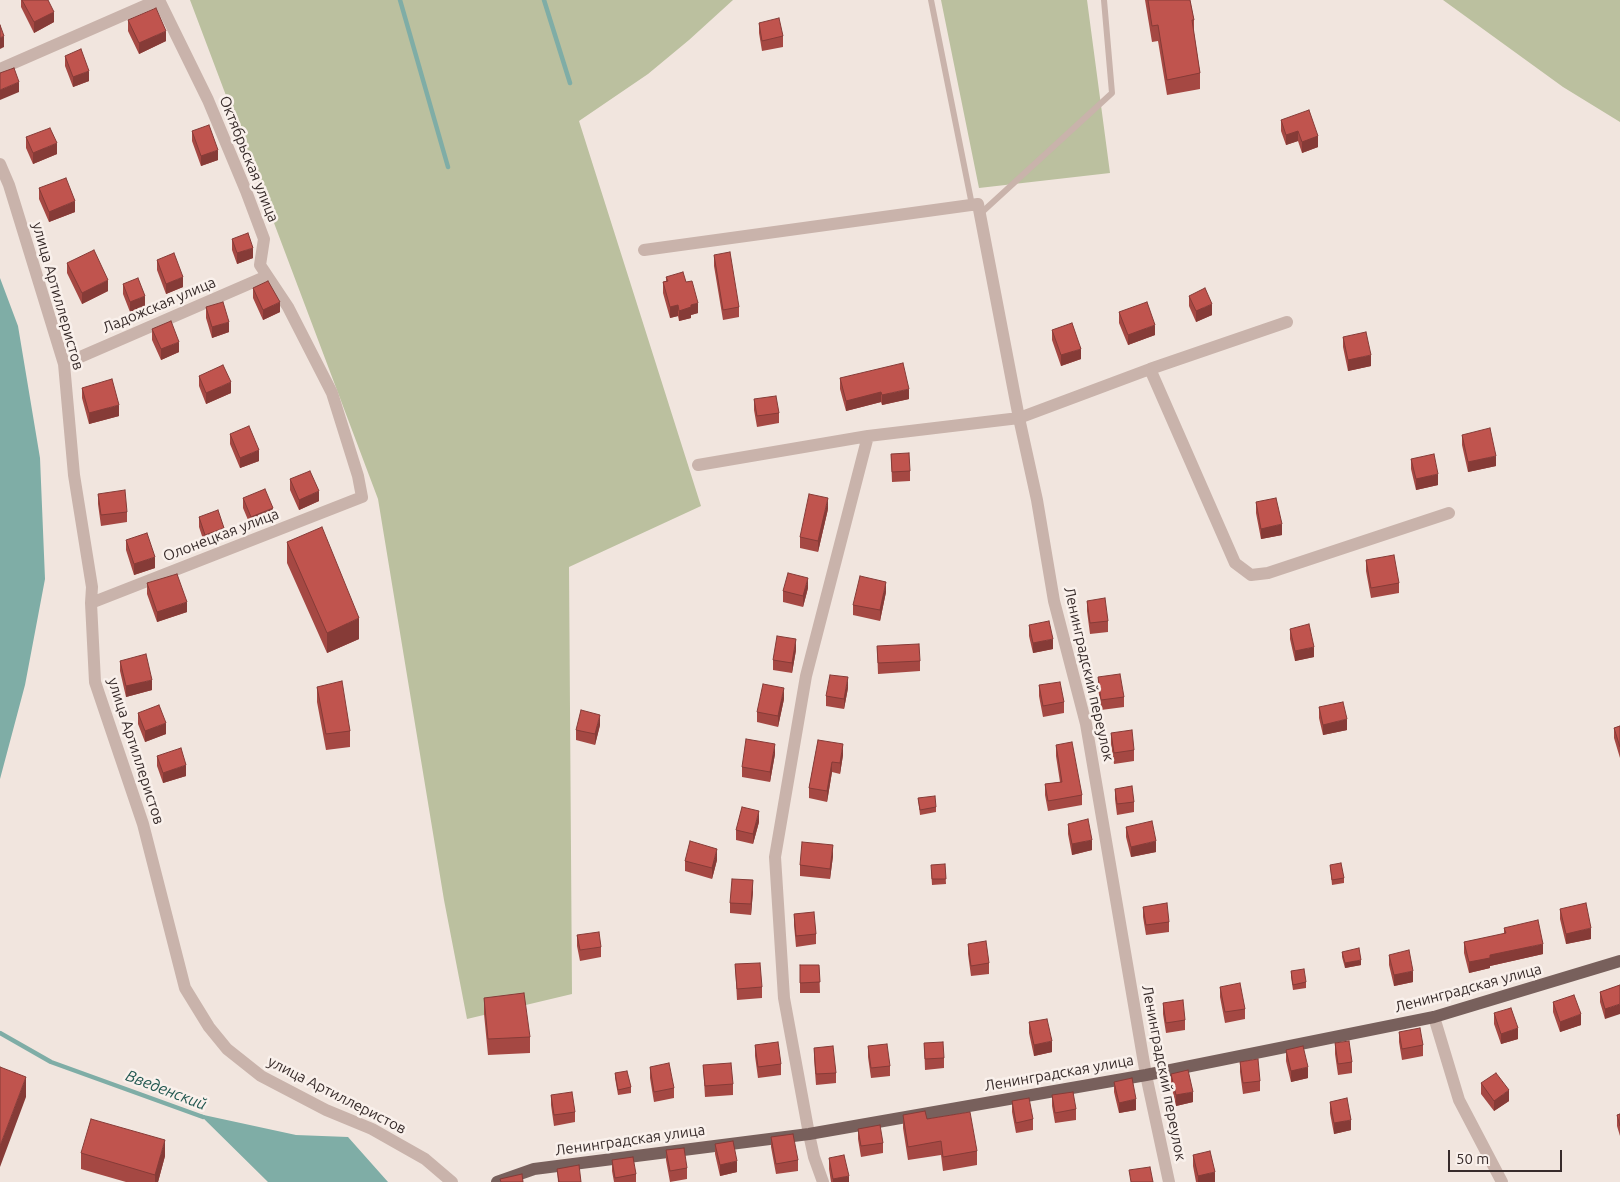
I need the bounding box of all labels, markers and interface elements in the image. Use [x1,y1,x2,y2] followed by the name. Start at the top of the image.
[215,93,283,225] street label: Октябрьская улица
[28,220,88,372] street label: улица Артиллеристов
[100,273,218,337] street label: Ладожская улица
[160,505,282,565] street label: Олонецкая улица
[1060,585,1118,763] street label: Ленинградский переулок
[104,675,168,827] street label: улица Артиллеристов
[1393,960,1543,1016] street label: Ленинградская улица
[1138,984,1190,1162] street label: Ленинградский переулок
[983,1051,1135,1095] street label: Ленинградская улица
[265,1052,409,1138] street label: улица Артиллеристов
[123,1066,209,1114] water label: Введенский
[554,1121,706,1159] street label: Ленинградская улица
[1450,1140,1564,1172] scale bar
[1456,1150,1489,1167] text: 50 m

